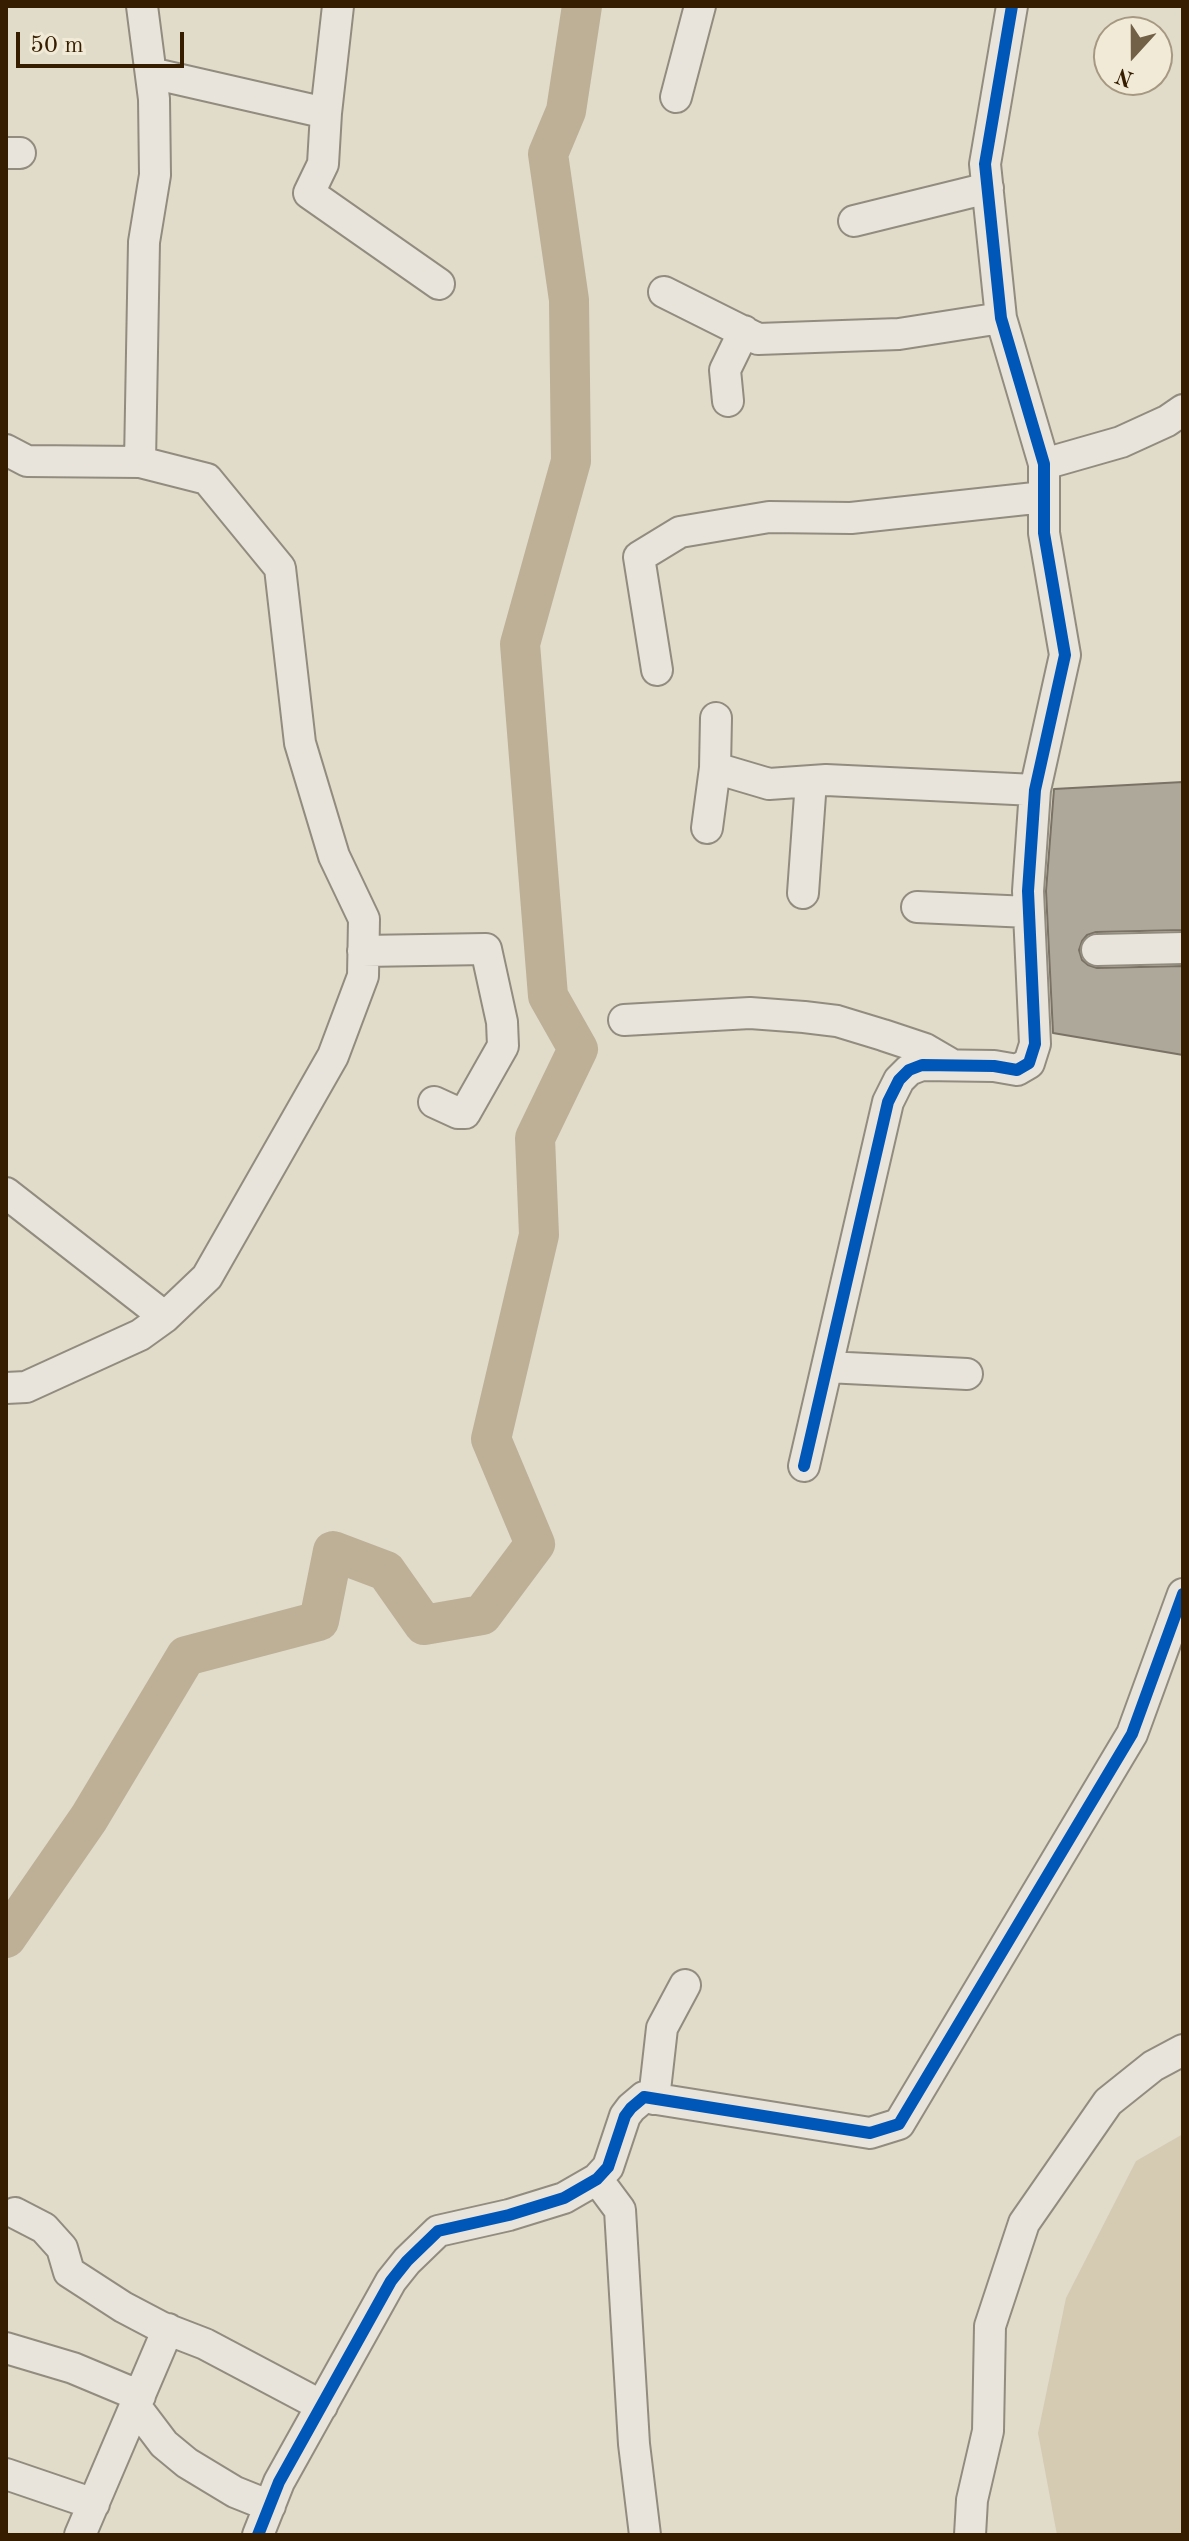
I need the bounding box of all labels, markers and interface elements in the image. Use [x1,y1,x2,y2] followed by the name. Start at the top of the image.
[20,16,188,66] scale bar
[1093,16,1173,96] north arrow
[30,34,84,58] text: 50 m
[1113,63,1137,90] text: N

